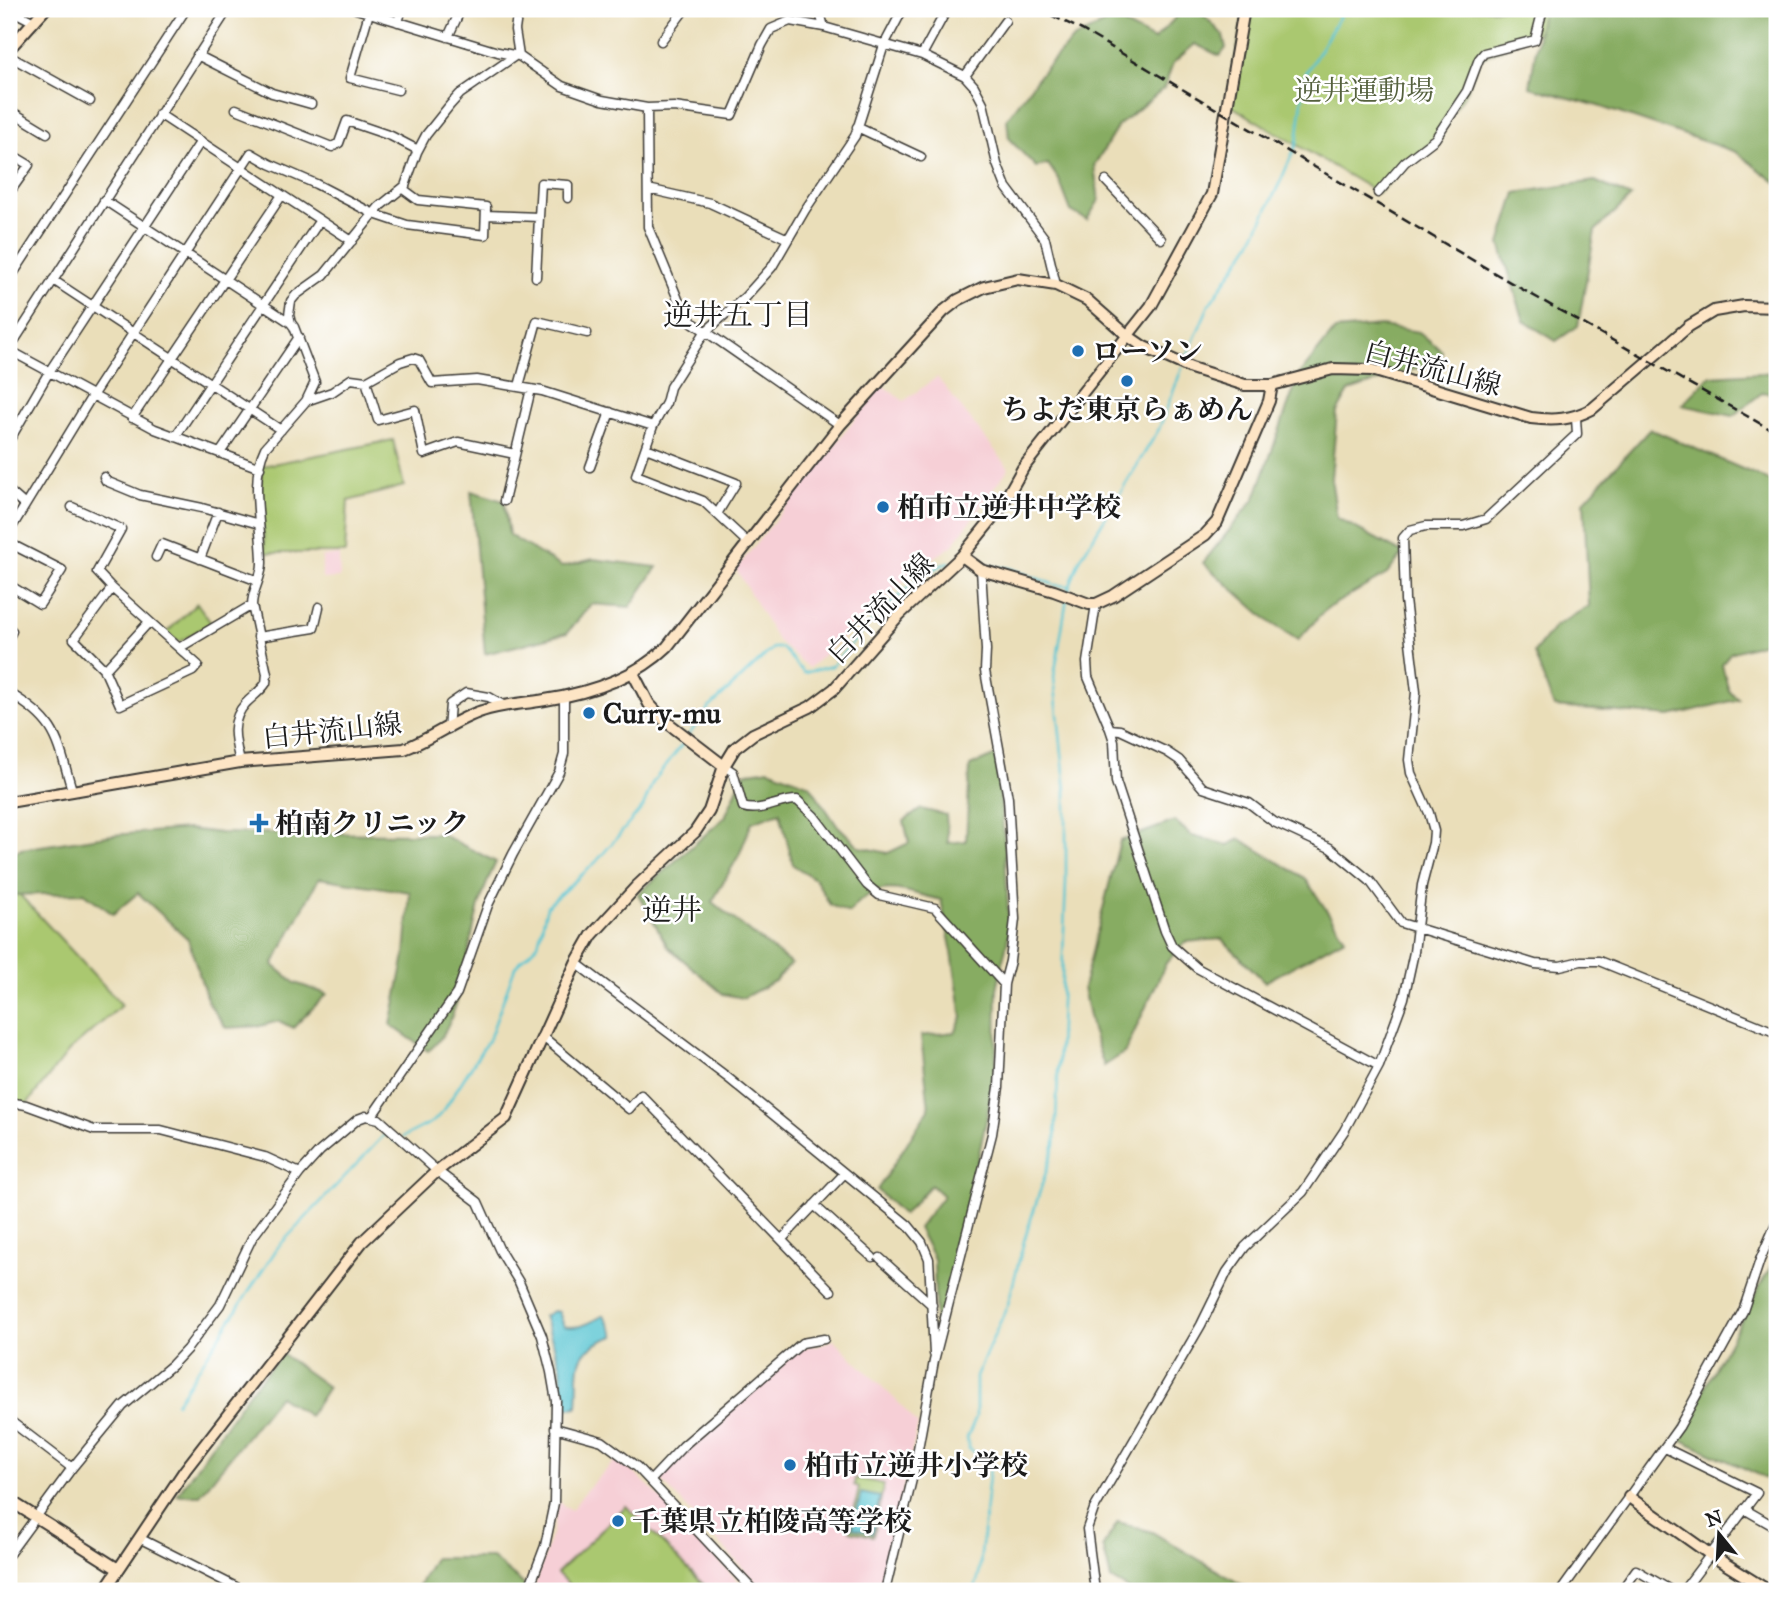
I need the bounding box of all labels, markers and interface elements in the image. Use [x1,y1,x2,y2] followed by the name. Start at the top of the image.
[1294,73,1434,108] park label: 逆井運動場
[663,297,813,333] district label: 逆井五丁目
[1361,333,1505,404] street label: 白井流山線
[1092,334,1203,369] place label: ローソン
[1070,343,1086,359] marker: ローソン
[1119,373,1135,389] marker: ちよだ東京らぁめん
[1001,392,1253,427] place label: ちよだ東京らぁめん
[897,490,1121,525] place label: 柏市立逆井中学校
[875,499,891,515] marker: 柏市立逆井中学校
[819,546,942,671] street label: 白井流山線
[603,696,721,731] place label: Curry-mu
[581,705,597,721] marker: Curry-mu
[261,706,404,755] street label: 白井流山線
[275,806,469,841] place label: 柏南クリニック
[249,813,269,833] marker: 柏南クリニック
[642,892,702,928] district label: 逆井
[804,1448,1028,1483] place label: 柏市立逆井小学校
[782,1457,798,1473] marker: 柏市立逆井小学校
[1684,1498,1754,1568] north arrow
[632,1504,912,1539] place label: 千葉県立柏陵高等学校
[1703,1505,1725,1532] text: N
[610,1513,626,1529] marker: 千葉県立柏陵高等学校

